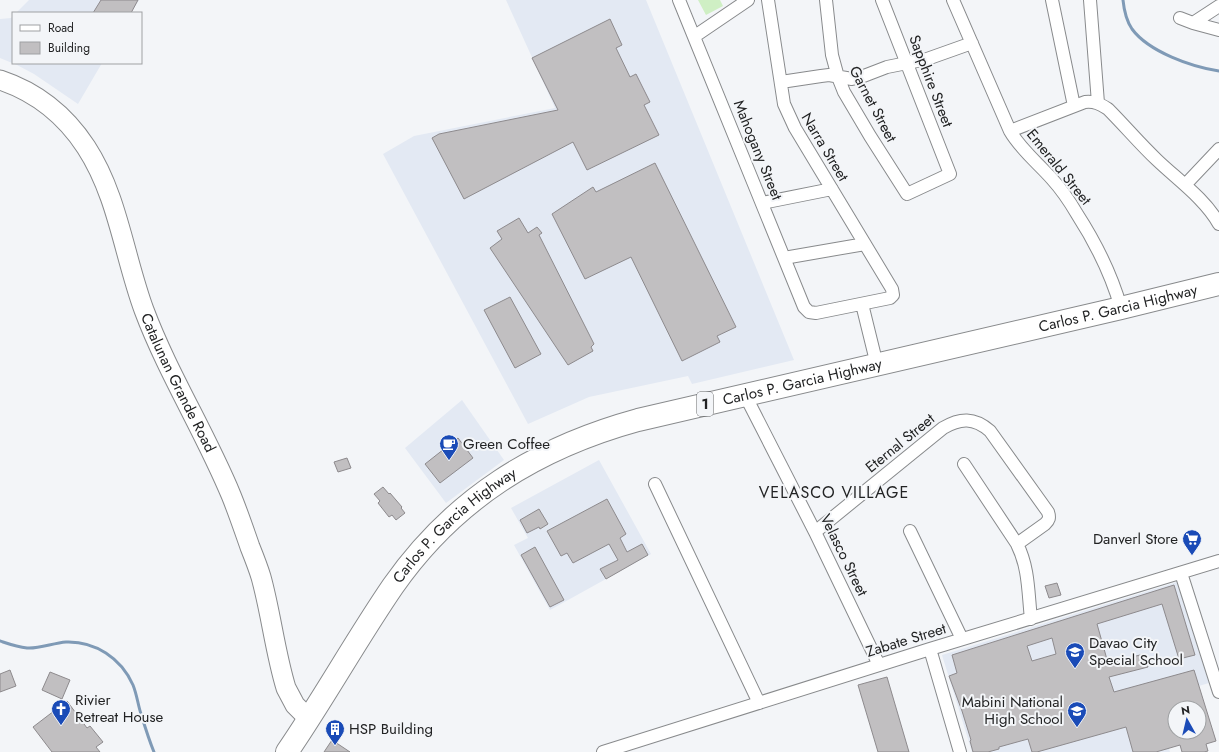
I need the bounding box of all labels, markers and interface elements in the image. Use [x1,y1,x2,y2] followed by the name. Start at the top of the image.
[12,12,142,64] legend
[48,19,74,37] text: Road
[903,32,959,131] street label: Sapphire Street
[48,39,90,57] text: Building
[844,62,902,146] street label: Garnet Street
[728,97,788,204] street label: Mahogany Street
[796,108,854,186] street label: Narra Street
[1021,124,1097,210] street label: Emerald Street
[1036,279,1200,338] street label: Carlos P. Garcia Highway
[135,310,221,456] street label: Catalunan Grande Road
[721,353,884,411] street label: Carlos P. Garcia Highway
[697,392,713,416] road number: 1
[861,408,940,478] street label: Eternal Street
[438,433,460,461] cafe icon: Green Coffee
[463,433,550,455] place label: Green Coffee
[387,462,521,588] street label: Carlos P. Garcia Highway
[759,481,909,504] district label: VELASCO VILLAGE
[815,510,874,600] street label: Velasco Street
[1093,528,1178,550] place label: Danverl Store
[1181,528,1203,556] supermarket icon: Danverl Store
[863,617,949,663] street label: Zabate Street
[1089,632,1183,671] place label: Davao City Special School
[1064,641,1086,669] school or university icon: Davao City Special School
[75,689,164,728] place label: Rivier Retreat House
[962,691,1063,730] place label: Mabini National High School
[50,698,72,726] church icon: Rivier Retreat House
[1066,700,1088,728] school or university icon: Mabini National High School
[1167,700,1207,740] north arrow
[1180,702,1191,719] text: N
[324,718,346,746] building icon: HSP Building
[349,718,433,740] place label: HSP Building

